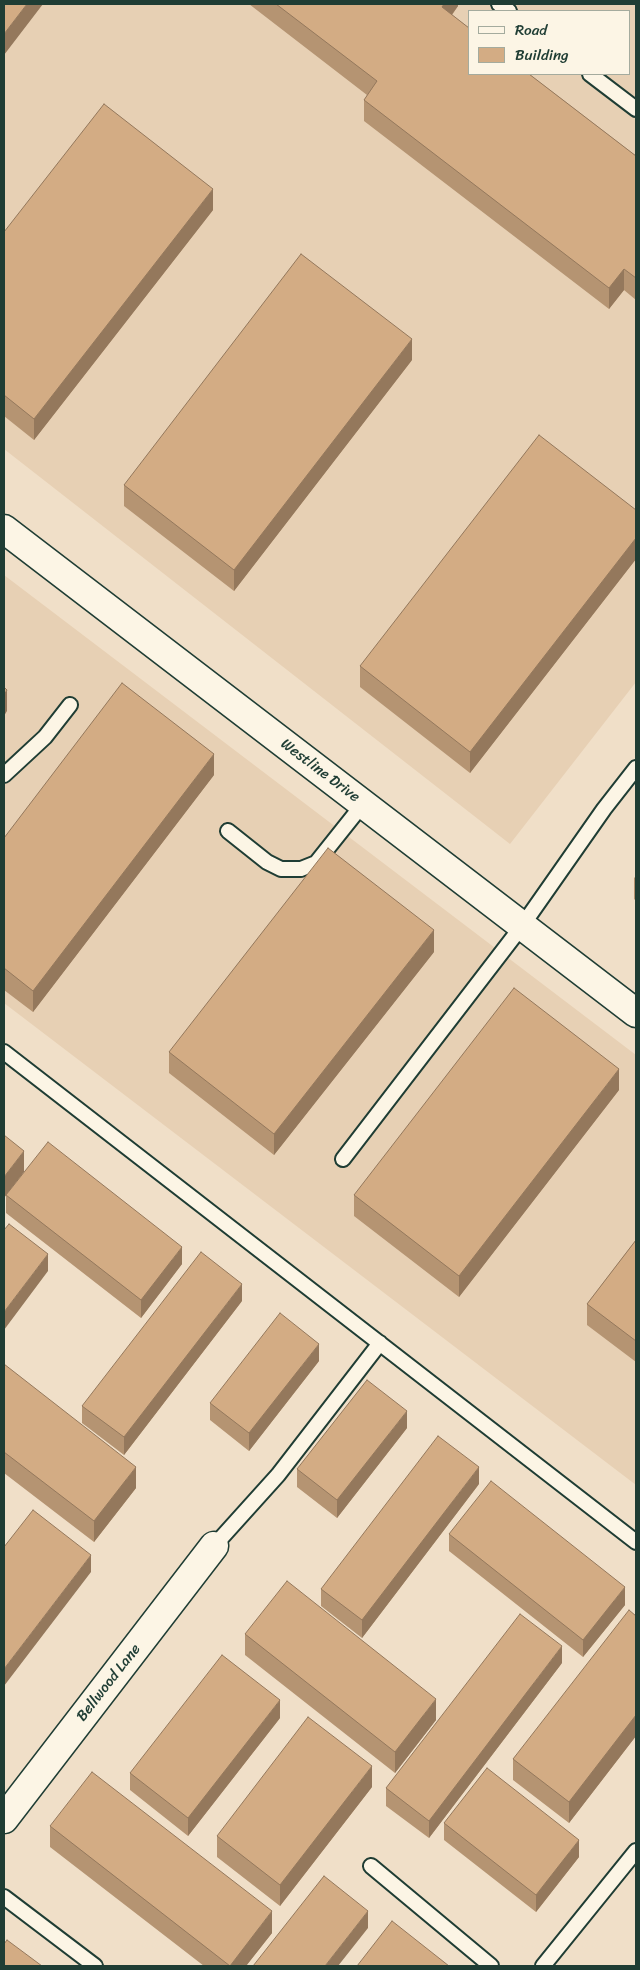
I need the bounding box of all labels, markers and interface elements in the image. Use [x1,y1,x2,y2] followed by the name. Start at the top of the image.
[468,10,630,75] legend
[515,17,547,43] text: Road
[515,42,569,68] text: Building
[277,735,363,807] street label: Westline Drive
[73,1641,145,1725] street label: Bellwood Lane

